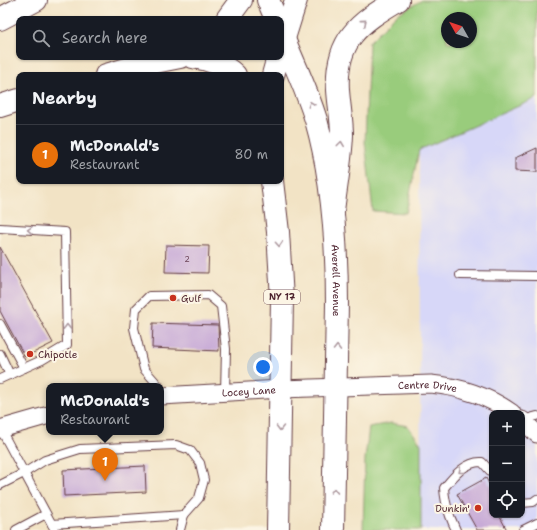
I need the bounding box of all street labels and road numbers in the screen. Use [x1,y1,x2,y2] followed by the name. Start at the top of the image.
[328,244,343,317] street label: Averell Avenue
[264,290,300,304] road number: NY 17
[398,378,459,395] street label: Centre Drive
[221,383,277,399] street label: Locey Lane

